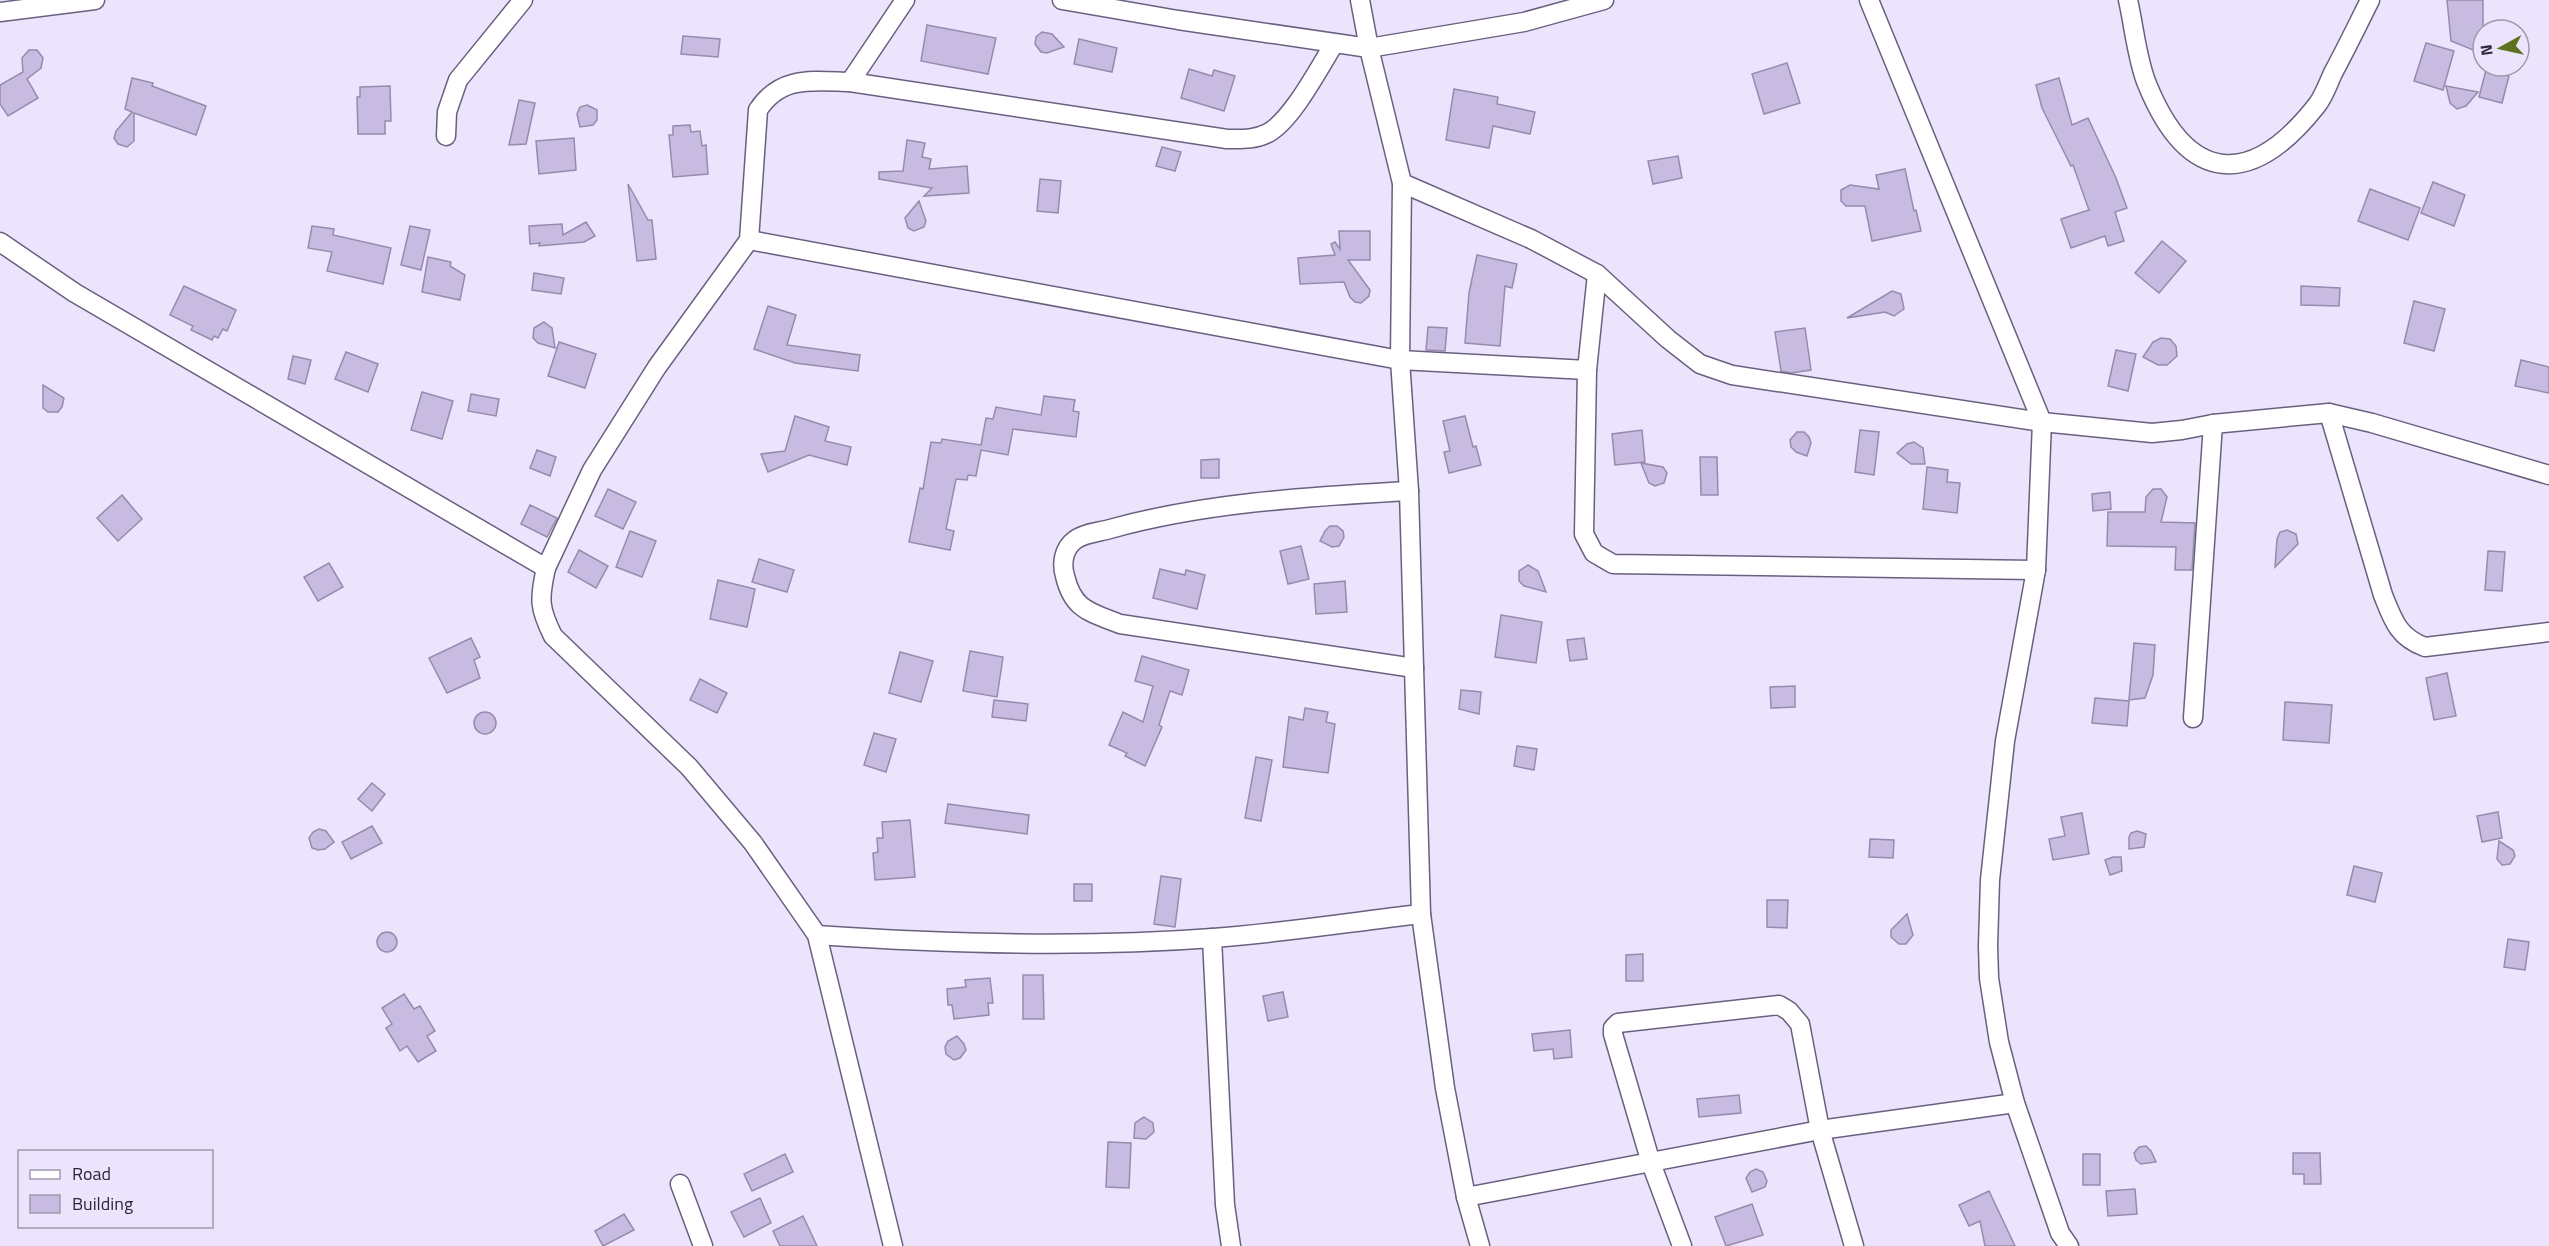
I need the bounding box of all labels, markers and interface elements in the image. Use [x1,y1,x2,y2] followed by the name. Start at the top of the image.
[2471,18,2531,78] north arrow
[2473,43,2499,57] text: N
[18,1150,213,1228] legend
[72,1160,111,1187] text: Road
[72,1190,133,1217] text: Building

